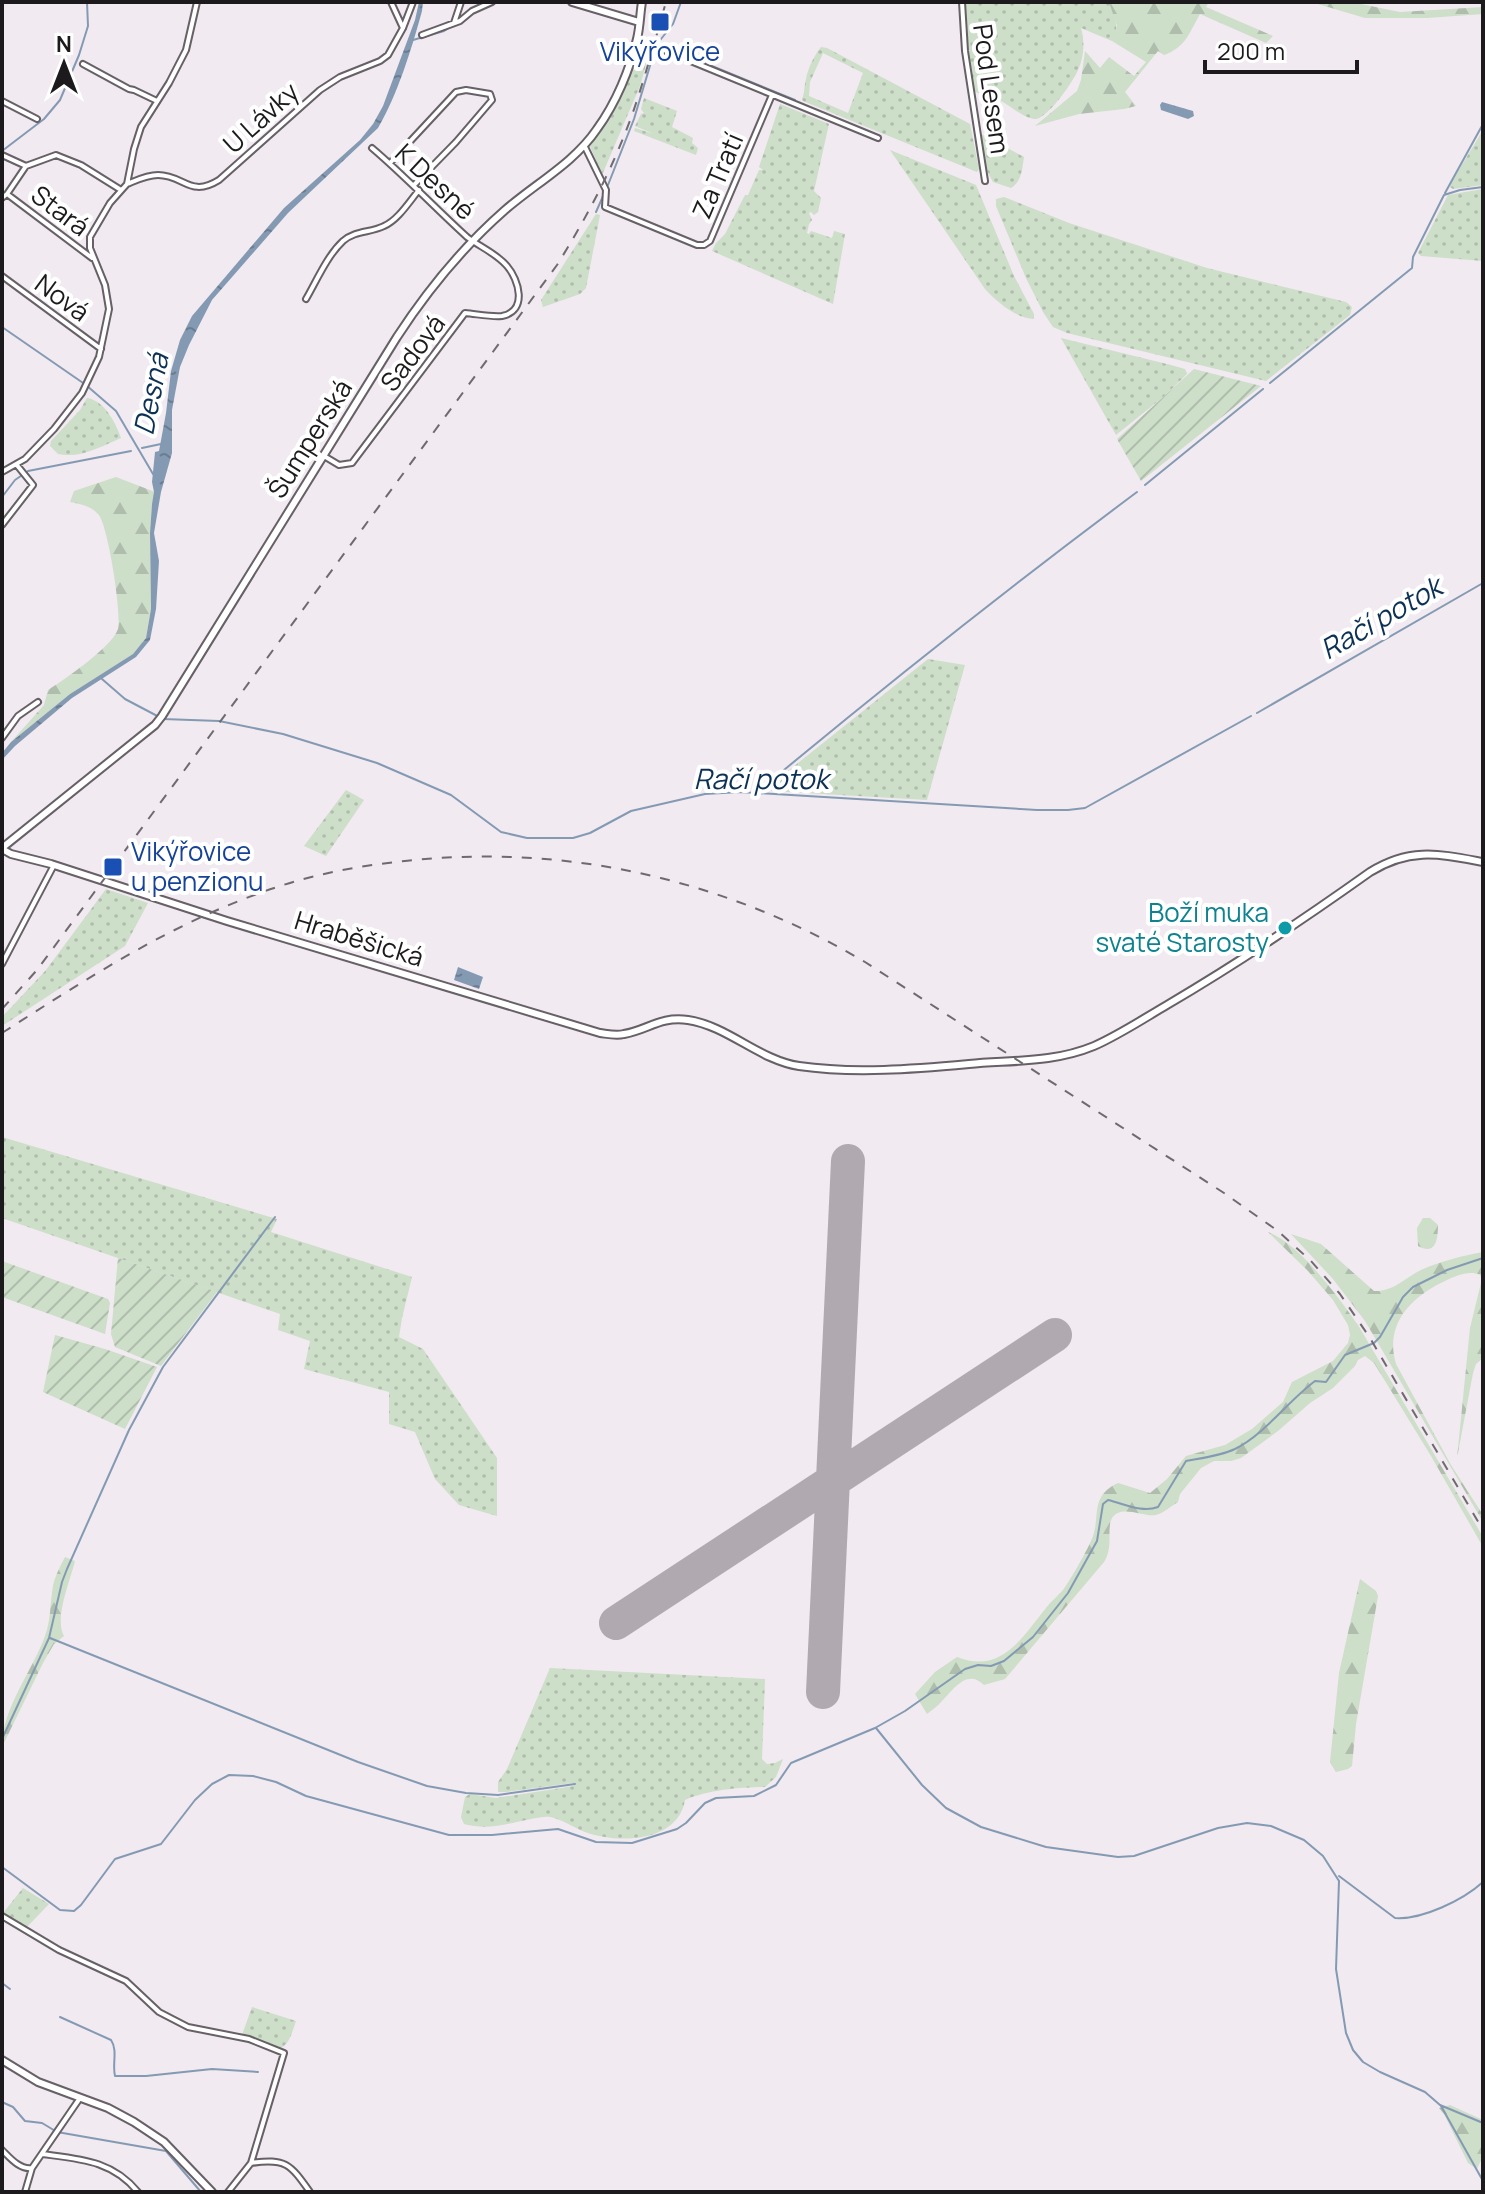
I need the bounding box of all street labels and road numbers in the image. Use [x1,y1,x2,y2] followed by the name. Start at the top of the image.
[965,22,1019,156] street label: Pod Lesem
[215,73,306,161] street label: U Lávky
[683,127,751,224] street label: Za Tratí
[388,135,483,228] street label: K Desné
[24,177,97,244] street label: Stará
[28,265,97,329] street label: Nová
[371,307,453,398] street label: Sadová
[258,372,360,505] street label: Šumperská
[290,901,428,975] street label: Hraběšická

